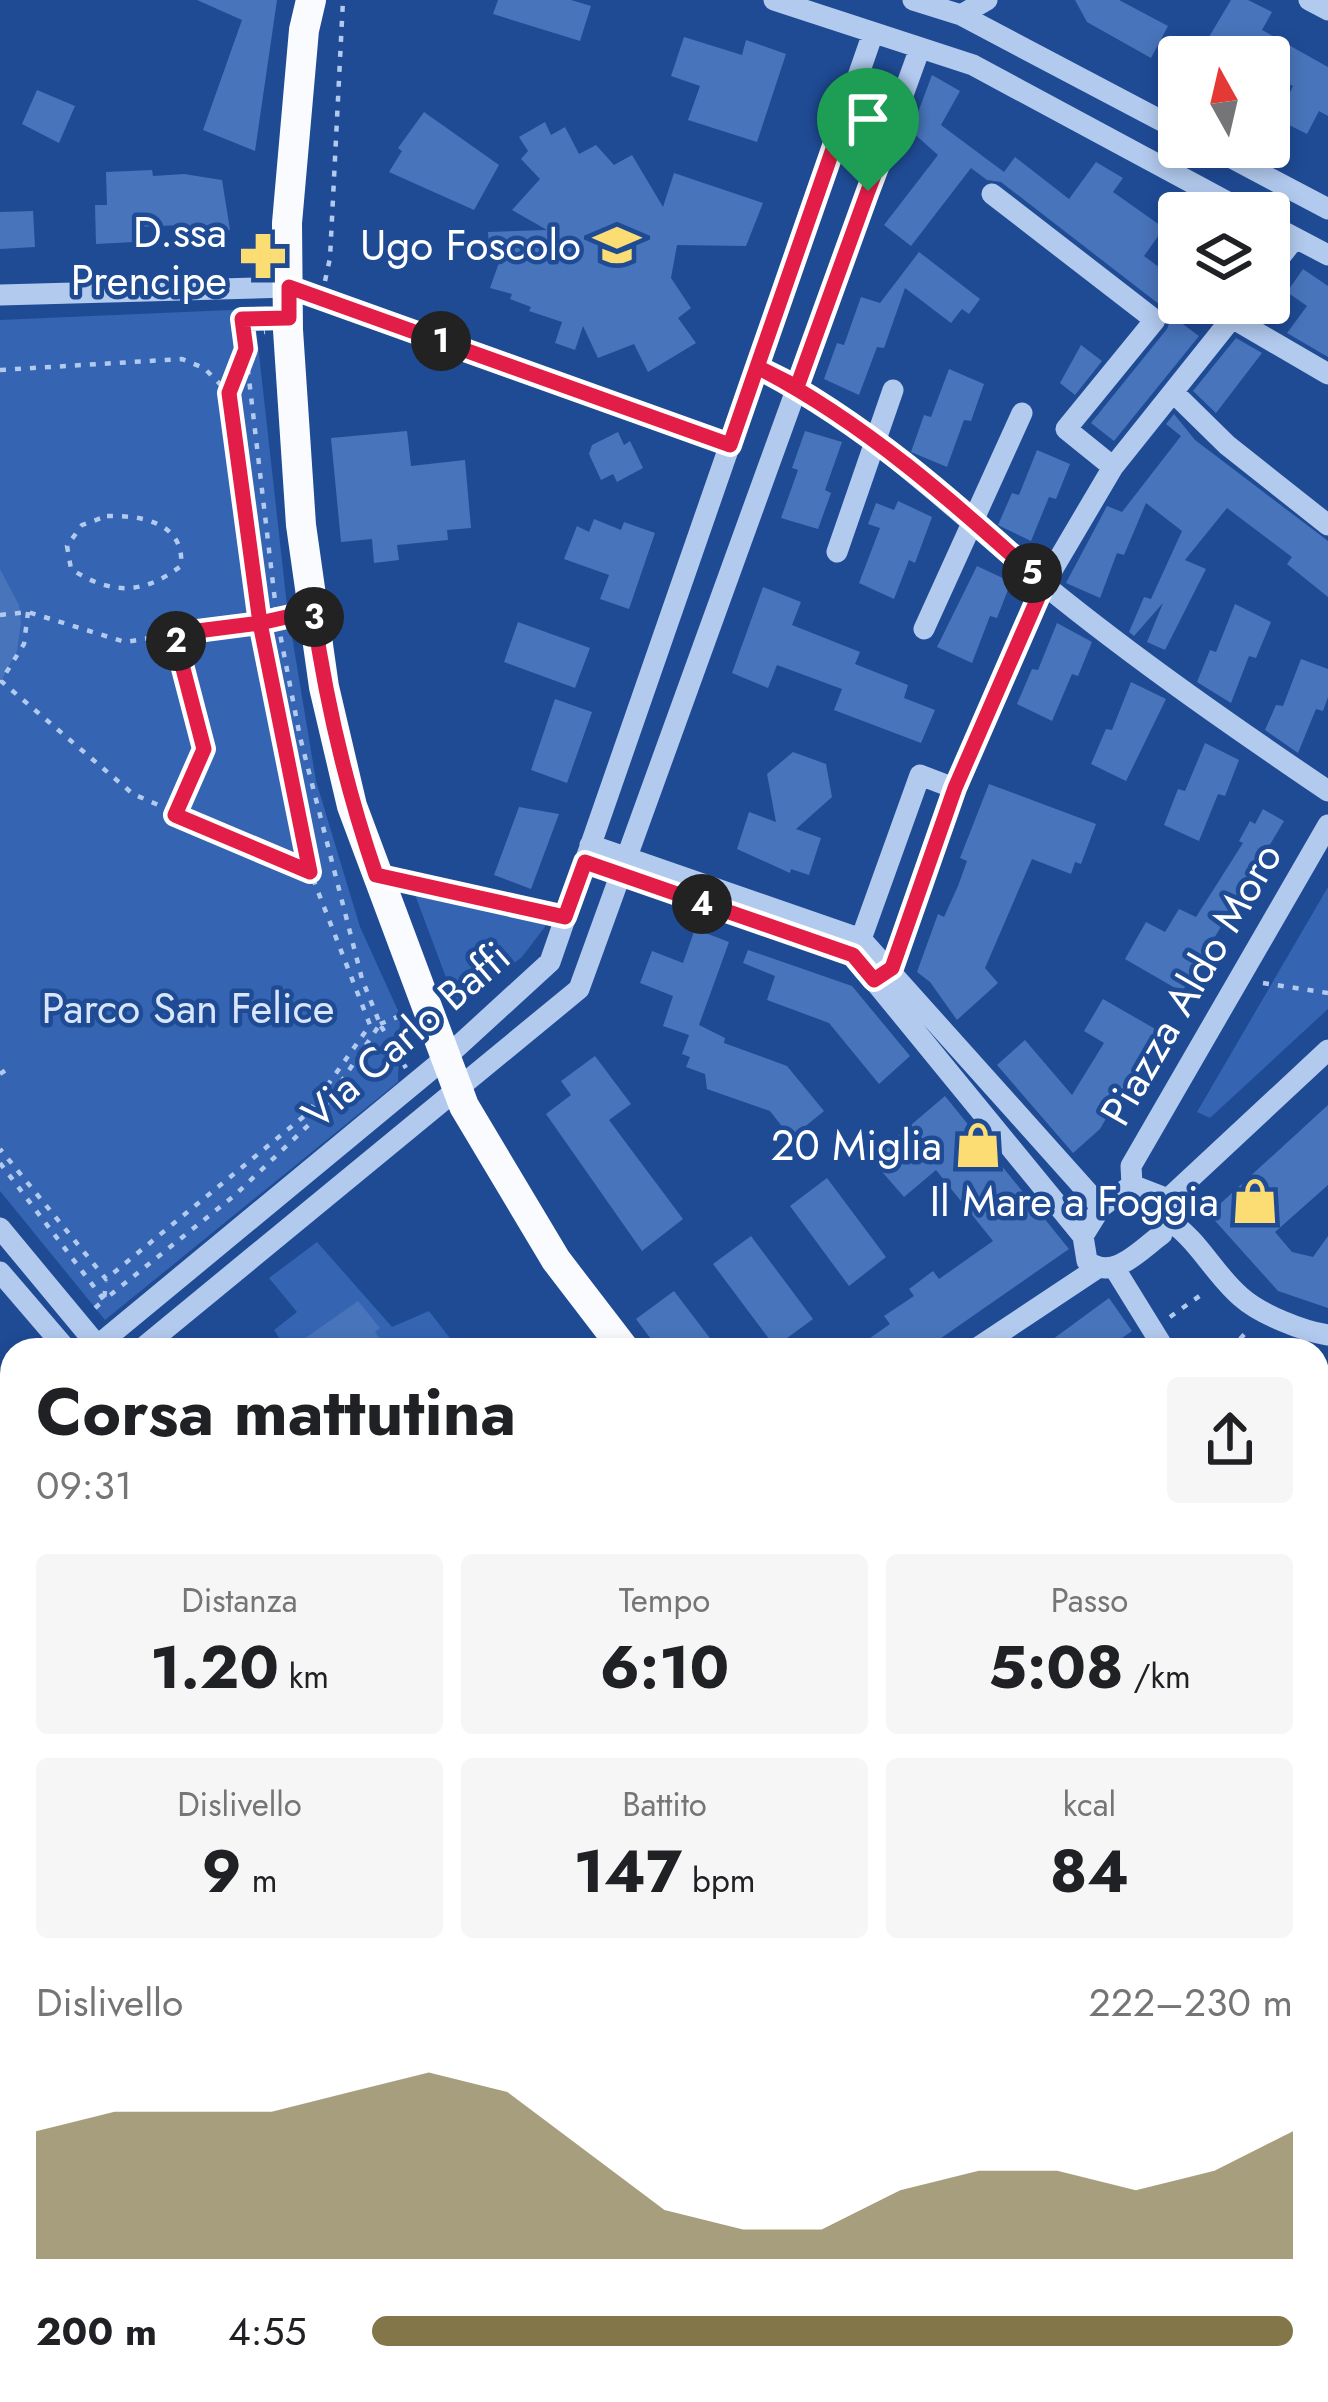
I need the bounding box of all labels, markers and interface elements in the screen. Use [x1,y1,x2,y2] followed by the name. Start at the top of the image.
[1158,36,1290,168] north arrow
[1158,36,1290,324] map controls
[817,68,919,191] pin
[835,86,901,152] icon: arrive
[1158,192,1290,324] button: layers
[71,202,227,311] place label: D.ssa Prencipe
[360,215,581,276] place label: Ugo Foscolo
[592,220,642,270] school or university icon: Ugo Foscolo
[238,231,288,281] pharmacy icon: D.ssa Prencipe
[411,311,471,371] pin: 1
[433,317,449,364] text: 1
[1002,543,1062,603] pin: 5
[1021,549,1043,596] text: 5
[284,587,344,647] pin: 3
[304,593,324,640] text: 3
[146,611,206,671] pin: 2
[165,617,187,664] text: 2
[1085,831,1297,1137] street label: Piazza Aldo Moro
[672,874,732,934] pin: 4
[690,880,714,927] text: 4
[288,927,524,1143] street label: Via Carlo Baffi
[42,978,334,1039] park label: Parco San Felice
[771,1115,942,1176] place label: 20 Miglia
[953,1120,1003,1170] shop icon: 20 Miglia
[930,1171,1219,1232] place label: Il Mare a Foggia
[1230,1176,1280,1226] shop icon: Il Mare a Foggia
[36,1364,516,1460] text: Corsa mattutina
[1167,1377,1293,1503] button: share
[36,1457,132,1514] text: 09:31
[181,1577,298,1624] text: Distanza
[619,1577,710,1624] text: Tempo
[1051,1577,1128,1624] text: Passo
[150,1624,279,1711] text: 1.20
[600,1624,729,1711] text: 6:10
[988,1624,1124,1711] text: 5:08
[279,1653,329,1700] text: km
[1124,1653,1191,1700] text: /km
[177,1781,302,1828] text: Dislivello
[622,1781,707,1828] text: Battito
[1063,1781,1116,1828] text: kcal
[202,1828,242,1915] text: 9
[574,1828,682,1915] text: 147
[1050,1828,1129,1915] text: 84
[242,1857,277,1904] text: m
[682,1857,755,1904] text: bpm
[36,1974,183,2031] text: Dislivello
[1089,1974,1293,2031] text: 222–230 m
[36,2303,157,2360] text: 200 m
[228,2303,306,2360] text: 4:55

